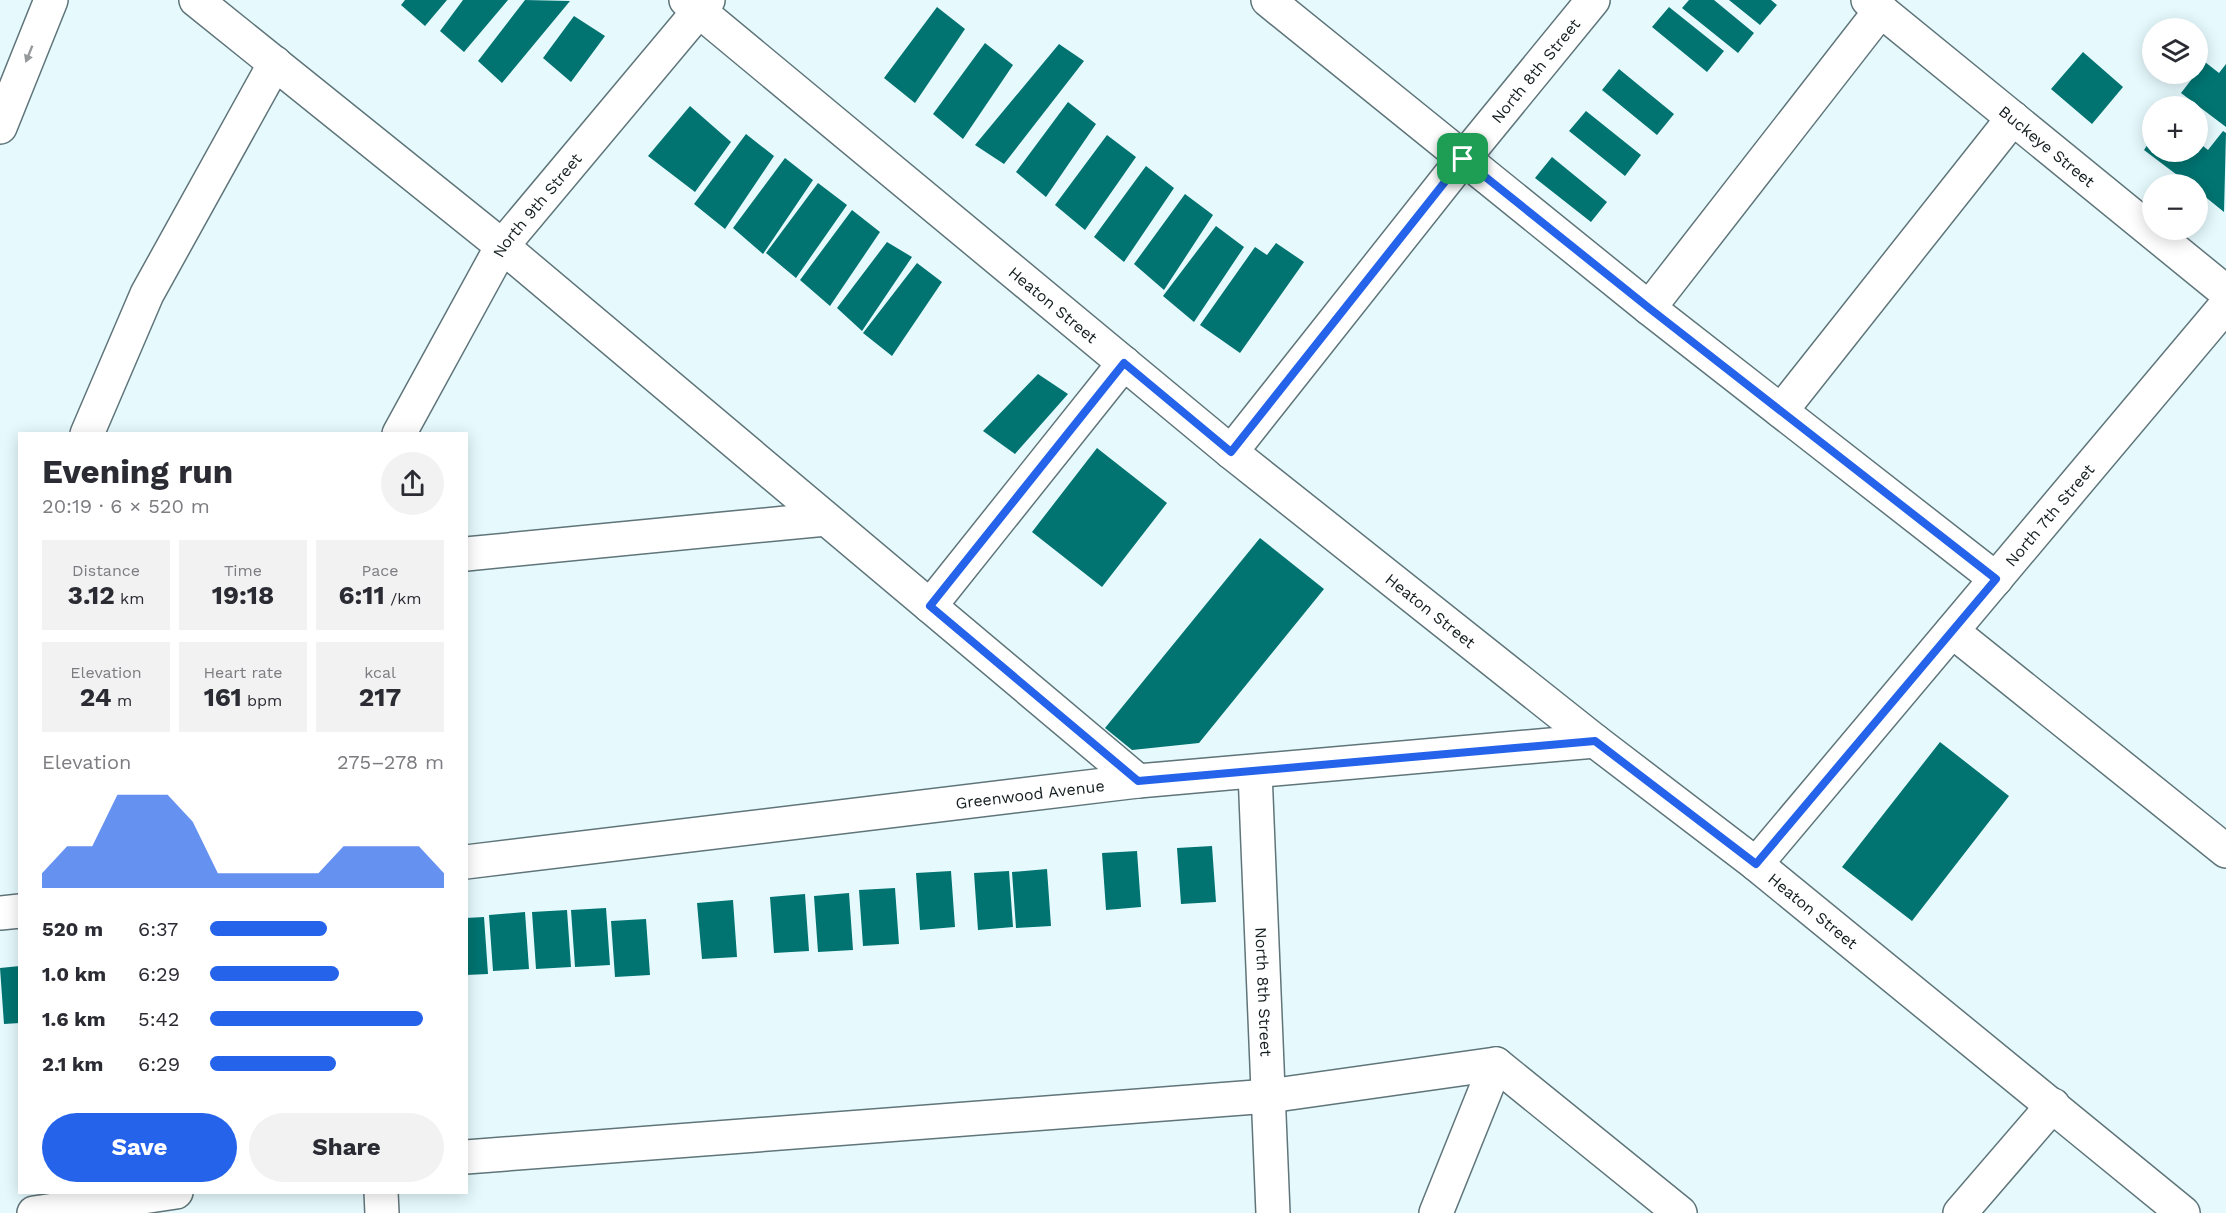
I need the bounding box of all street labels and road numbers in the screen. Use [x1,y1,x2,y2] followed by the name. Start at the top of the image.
[1487,14,1584,127] street label: North 8th Street
[1995,101,2099,191] street label: Buckeye Street
[488,149,585,260] street label: North 9th Street
[1005,262,1102,347] street label: Heaton Street
[2001,460,2098,570] street label: North 7th Street
[1382,569,1480,652] street label: Heaton Street
[954,776,1106,812] street label: Greenwood Avenue
[1765,869,1862,953] street label: Heaton Street
[1252,927,1276,1057] street label: North 8th Street

